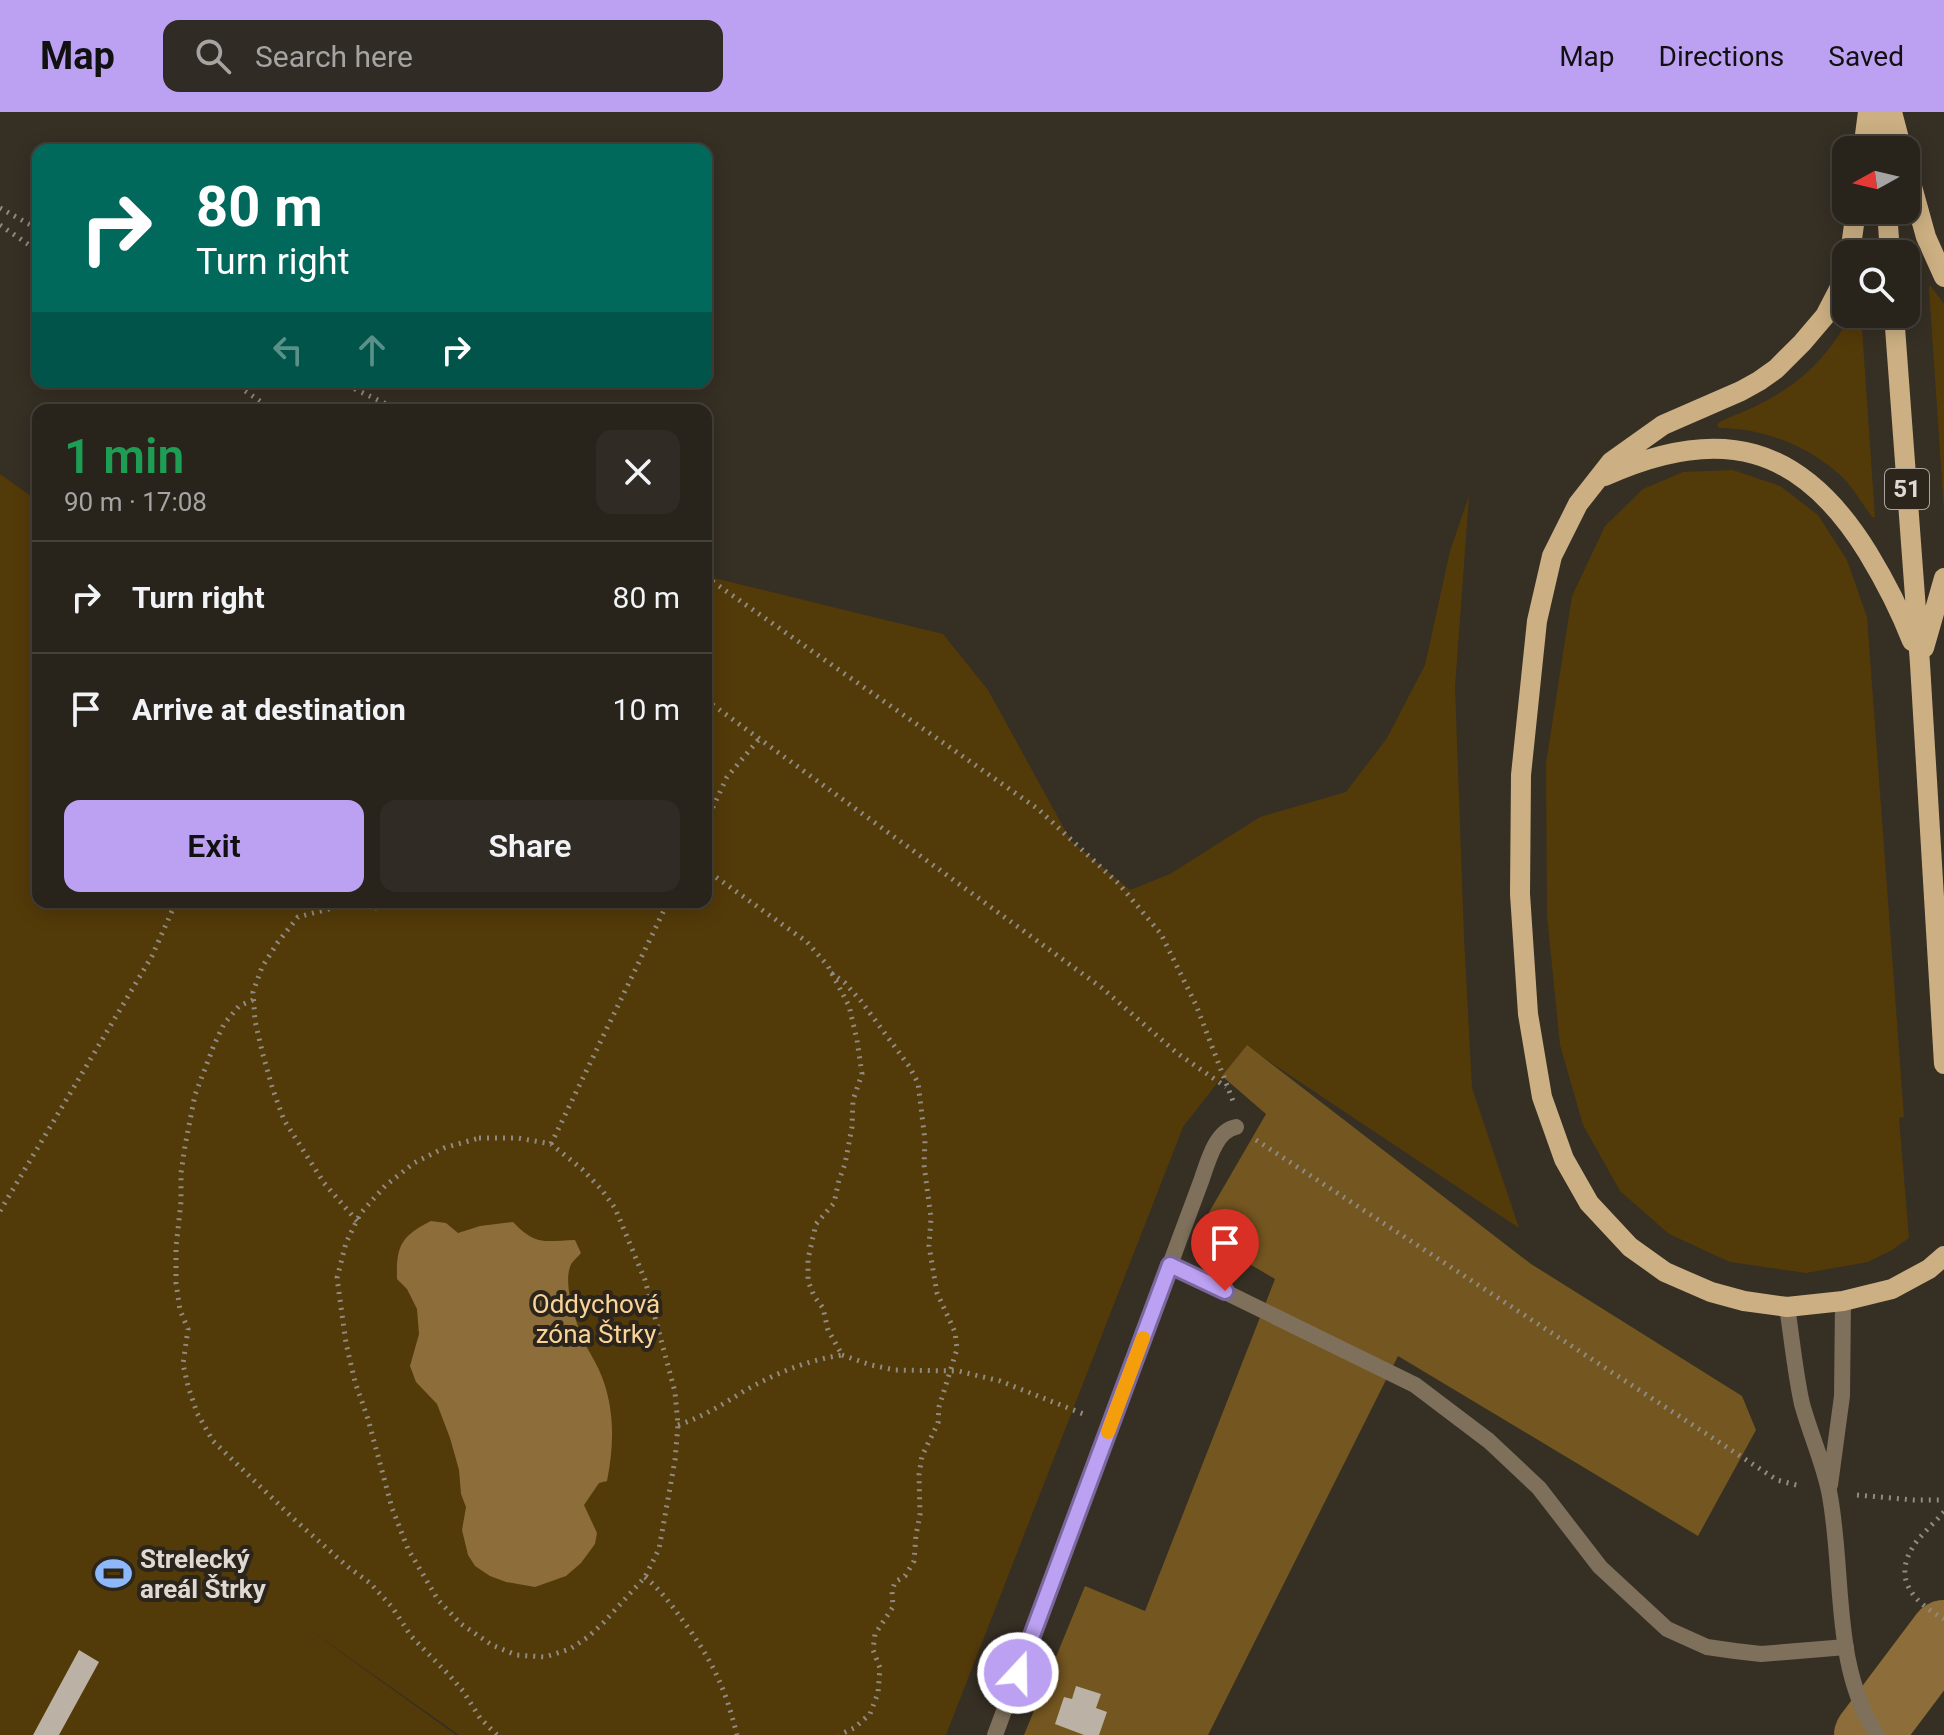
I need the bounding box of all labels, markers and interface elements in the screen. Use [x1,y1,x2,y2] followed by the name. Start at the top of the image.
[163,20,723,92] search box
[40,34,115,78] text: Map
[191,34,235,78] icon: search
[255,39,413,74] text: Search here
[1559,40,1615,73] text: Map
[1659,40,1784,73] text: Directions
[1828,40,1904,73] text: Saved
[1832,136,1920,224] north arrow
[1832,136,1920,328] map controls
[196,174,323,240] text: 80 m
[64,176,168,280] icon: right
[1832,240,1920,328] button: search
[196,241,349,283] text: Turn right
[266,328,310,372] icon: left
[350,328,394,372] icon: ahead
[434,328,478,372] icon: right
[64,428,184,485] text: 1 min
[596,430,680,514] button: close
[1885,469,1929,509] road number: 51
[64,487,207,517] text: 90 m · 17:08
[64,575,108,619] icon: right
[132,580,265,615] text: Turn right
[613,580,680,615] text: 80 m
[64,687,108,731] icon: arrive
[132,692,406,727] text: Arrive at destination
[613,692,680,727] text: 10 m
[64,800,364,892] button: Exit
[380,800,680,892] button: Share
[1191,1209,1259,1291] pin
[1203,1221,1247,1265] icon: arrive
[532,1289,660,1349] park label: Oddychová zóna Štrky
[140,1544,267,1604] place label: Strelecký areál Štrky
[95,1555,133,1593] sports icon: Strelecký areál Štrky
[976,1631,1060,1715] position arrow

